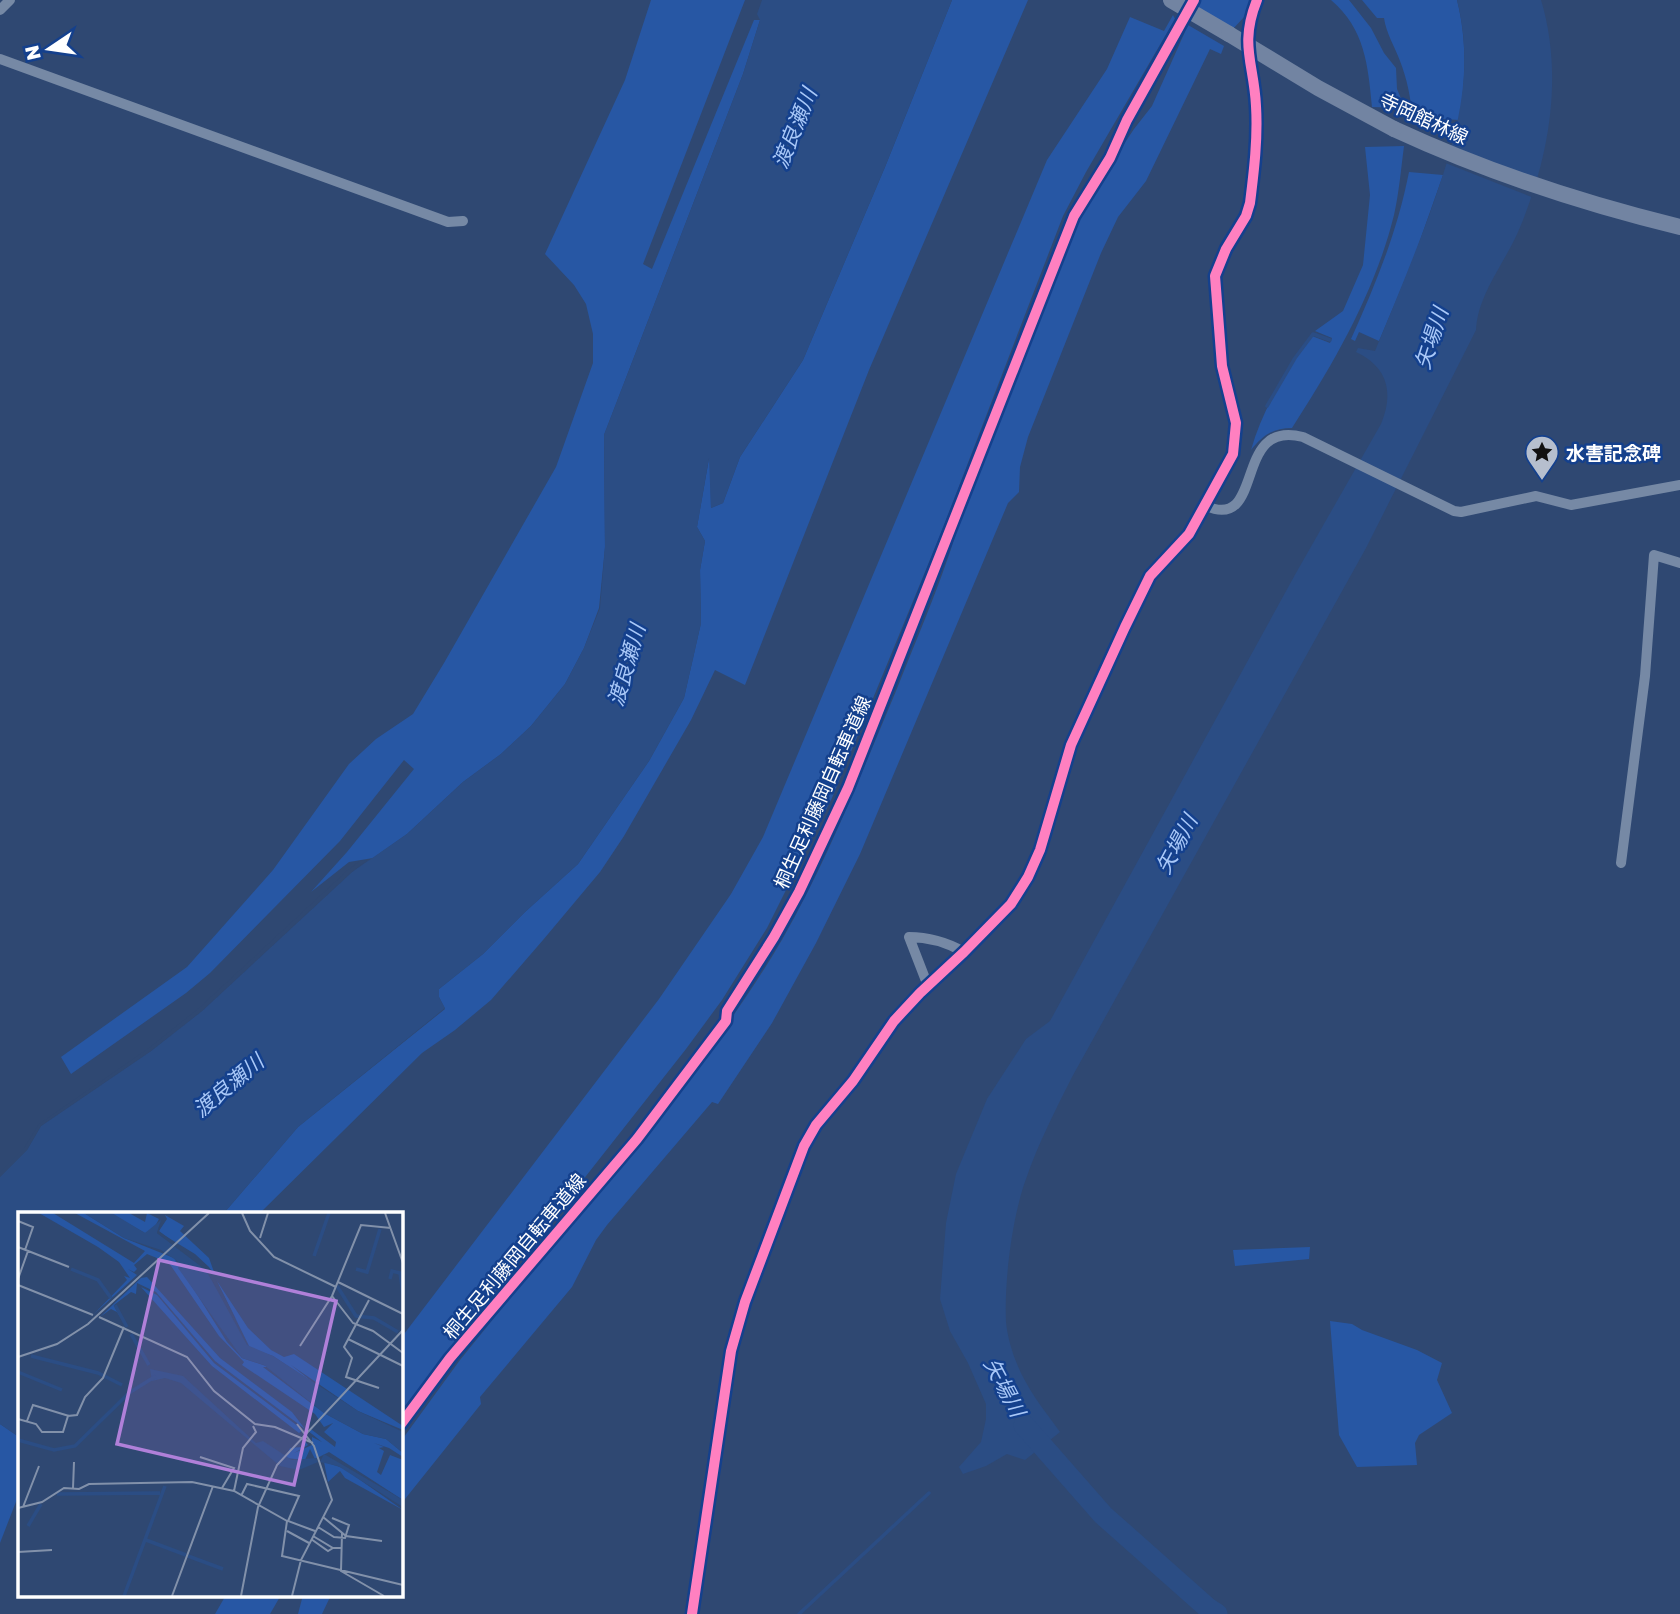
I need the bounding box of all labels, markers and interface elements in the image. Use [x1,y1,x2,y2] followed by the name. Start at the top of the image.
[14,14,84,84] north arrow
[19,43,45,63] text: N
[766,82,823,172] water label: 渡良瀬川
[1376,87,1472,149] street label: 寺岡館林線
[1409,302,1454,372] water label: 矢場川
[1523,433,1561,482] place icon: 水害記念碑
[1566,441,1661,464] place label: 水害記念碑
[602,619,651,709] water label: 渡良瀬川
[769,692,875,892] street label: 桐生足利藤岡自転車道線
[1150,808,1203,878] water label: 矢場川
[187,1047,270,1122] water label: 渡良瀬川
[438,1169,590,1343] street label: 桐生足利藤岡自転車道線
[18,1212,402,1596] inset map
[979,1353,1032,1423] water label: 矢場川

